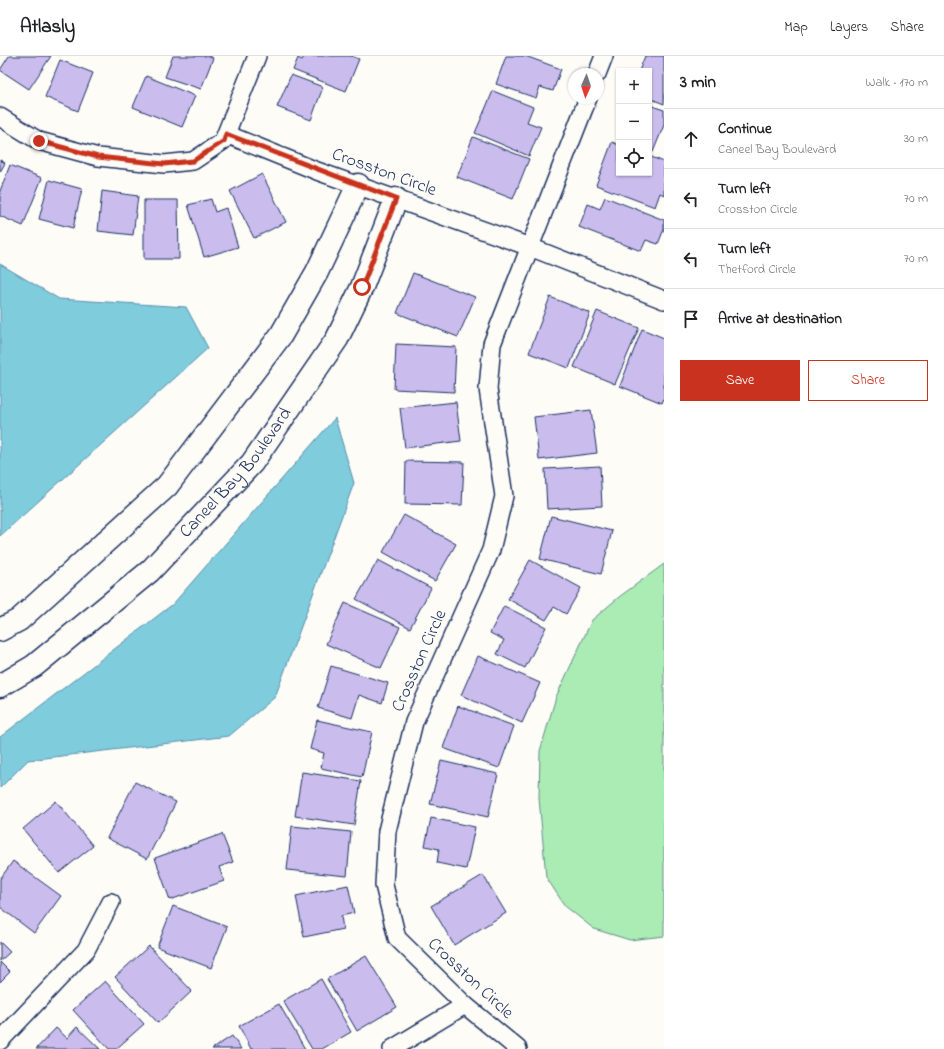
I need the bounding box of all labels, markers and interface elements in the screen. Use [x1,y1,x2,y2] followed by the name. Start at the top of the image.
[20,14,75,41] text: Atlasly
[784,17,808,38] text: Map
[830,17,868,38] text: Layers
[890,17,924,38] text: Share
[568,68,604,104] north arrow
[616,68,652,176] map controls
[616,68,652,104] button: +
[680,70,716,95] text: 3 min
[865,73,928,92] text: Walk · 170 m
[616,104,652,140] button: −
[718,118,772,140] text: Continue
[680,128,702,150] icon: ahead
[904,129,928,148] text: 30 m
[30,132,48,150] route end
[616,140,652,176] button: locate
[718,140,836,159] text: Caneel Bay Boulevard
[328,142,441,204] street label: Crosston Circle
[718,178,771,200] text: Turn left
[680,188,702,210] icon: left
[904,189,928,208] text: 70 m
[718,200,797,219] text: Crosston Circle
[718,238,771,260] text: Turn left
[680,248,702,270] icon: left
[904,249,928,268] text: 70 m
[718,260,796,279] text: Thetford Circle
[353,278,371,296] route start
[680,308,702,330] icon: arrive
[718,308,842,330] text: Arrive at destination
[680,360,800,401] button: Save
[808,360,928,401] button: Share
[174,403,299,545] street label: Caneel Bay Boulevard
[386,605,455,716] street label: Crosston Circle
[421,932,520,1027] street label: Crosston Circle

